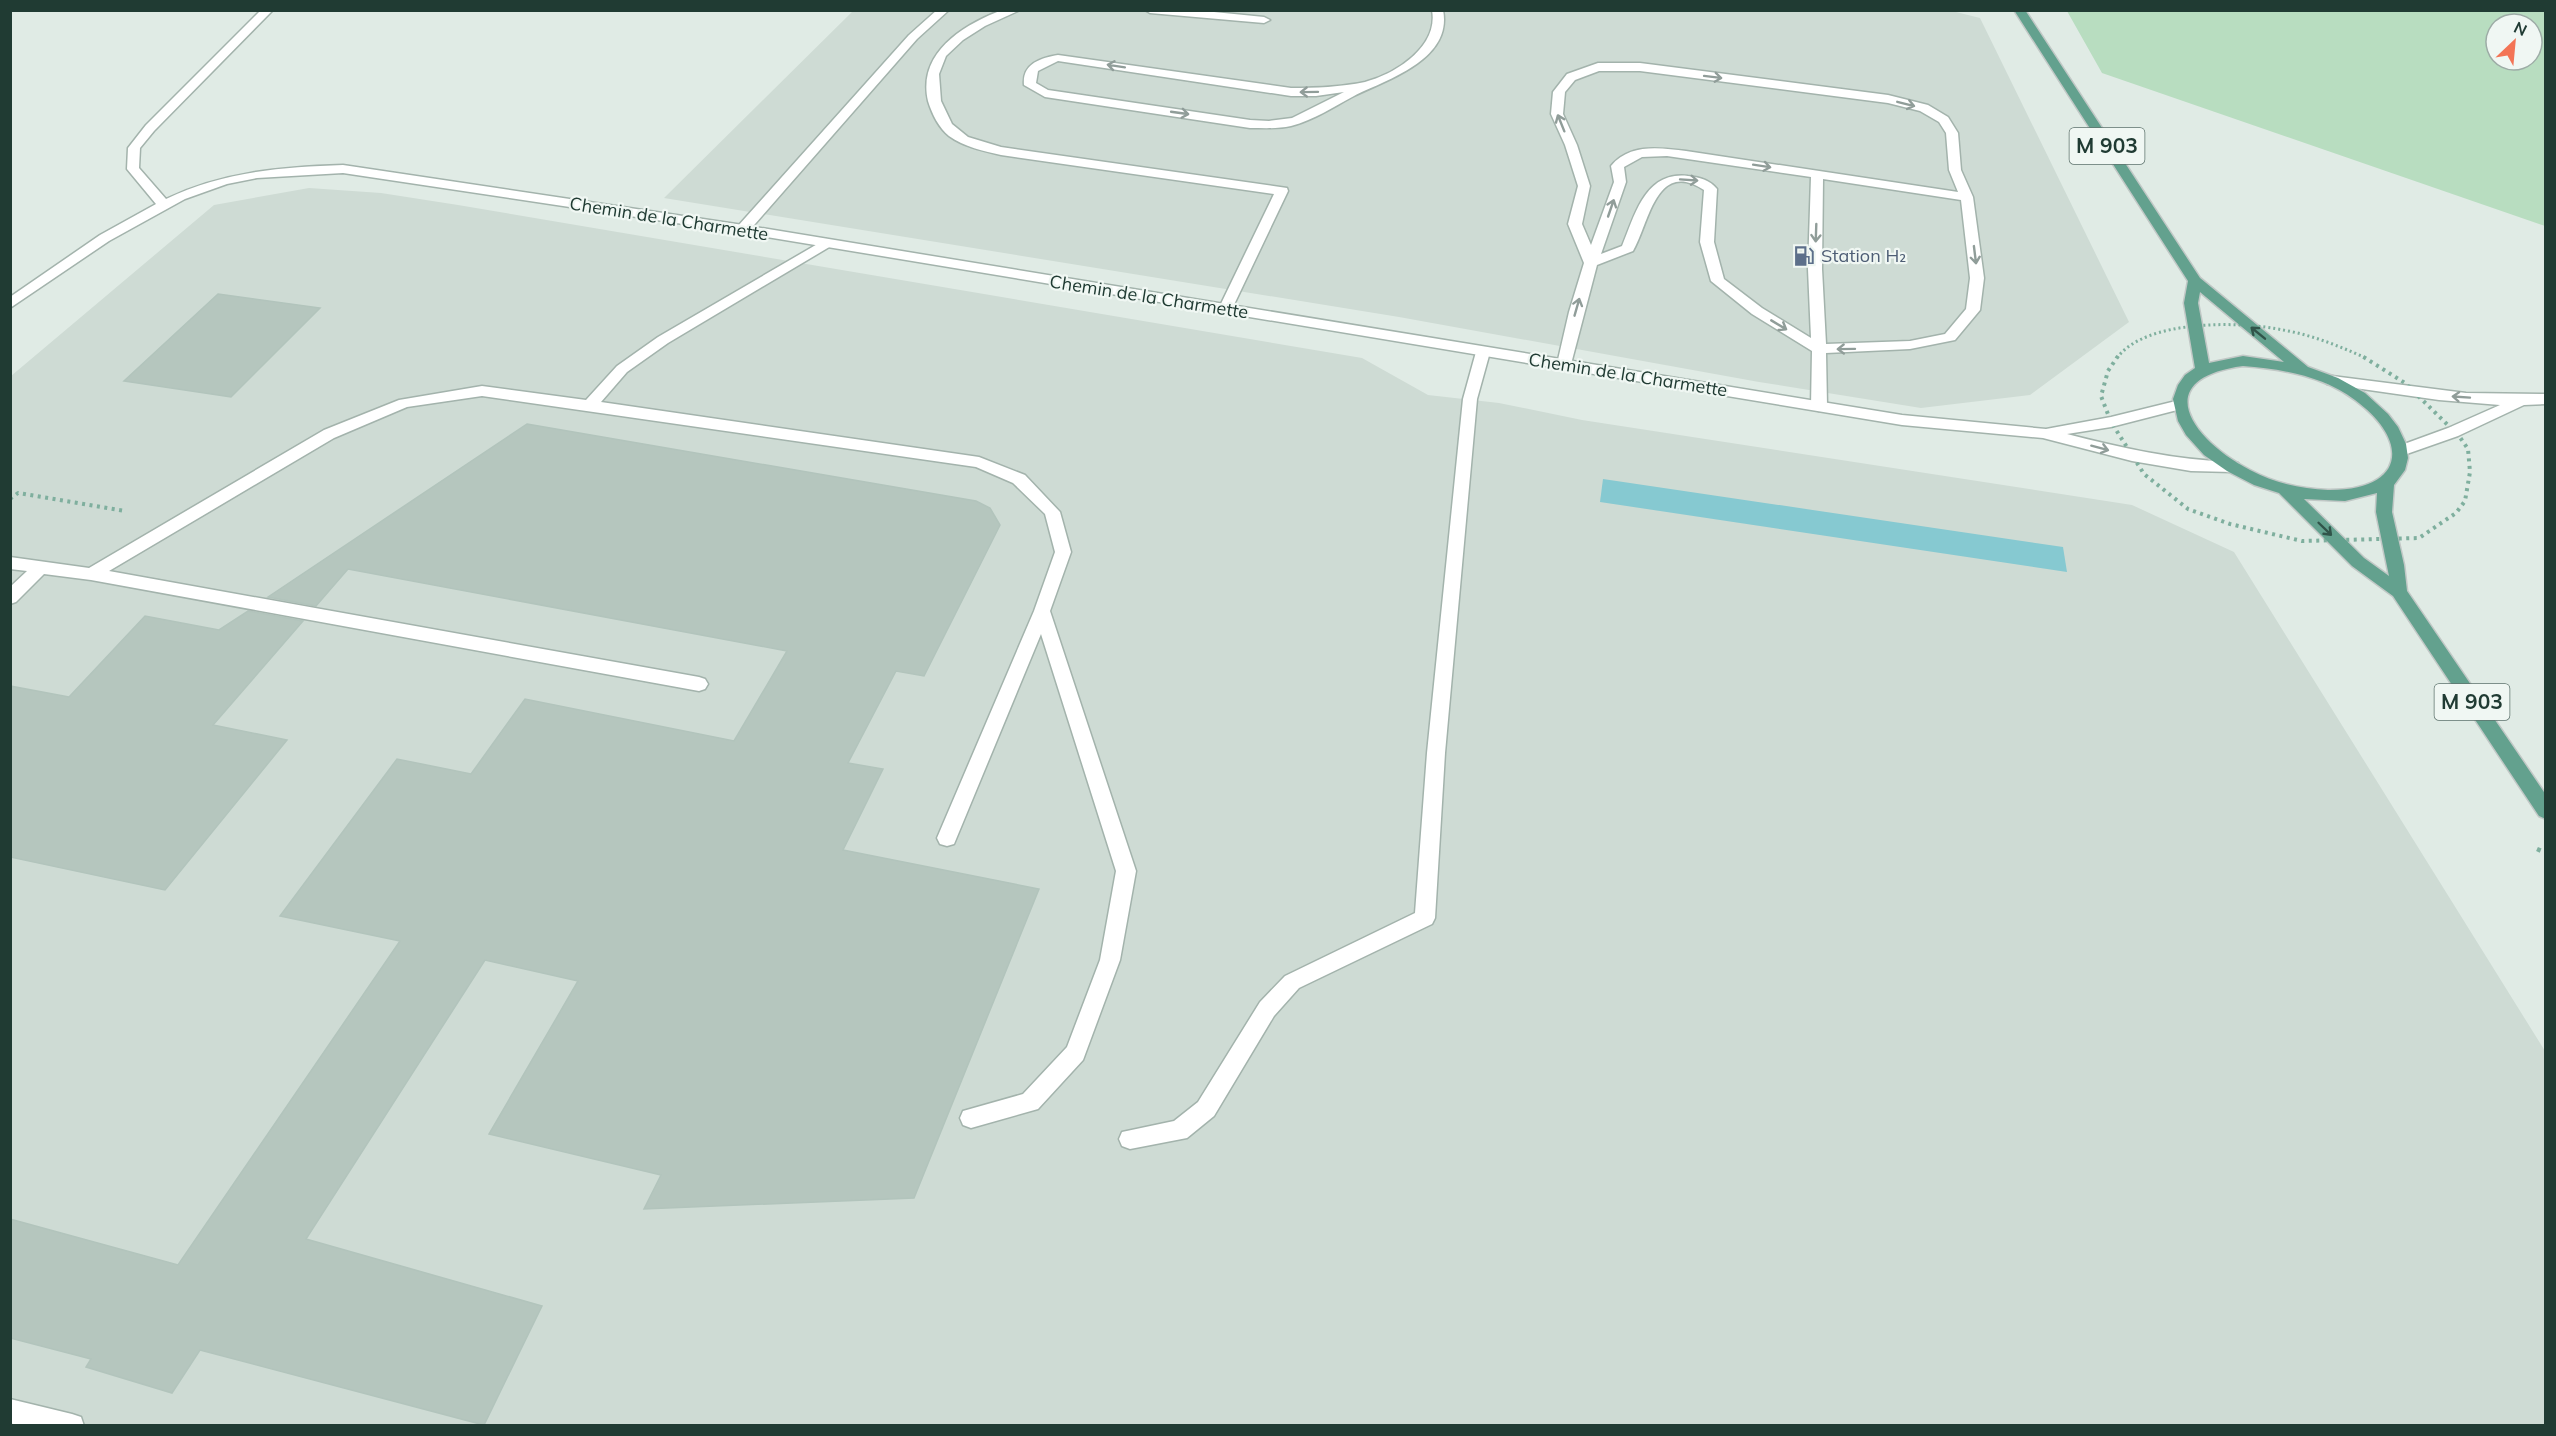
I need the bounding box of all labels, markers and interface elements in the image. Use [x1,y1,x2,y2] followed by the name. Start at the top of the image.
[2484,12,2544,72] north arrow
[2511,17,2530,40] text: N
[1107,60,1126,71] one-way arrow
[1702,71,1722,82] one-way arrow
[1300,86,1320,98] one-way arrow
[1896,98,1915,110] one-way arrow
[1170,108,1190,119] one-way arrow
[1555,114,1566,132] one-way arrow
[2070,128,2144,164] road number: M 903
[1752,161,1771,172] one-way arrow
[1679,174,1699,185] one-way arrow
[568,191,770,246] street label: Chemin de la Charmette
[1607,199,1618,218] one-way arrow
[1810,223,1822,243] one-way arrow
[1792,244,1816,268] fuel station icon: Station H₂
[1821,244,1906,267] place label: Station H₂
[1969,245,1980,265] one-way arrow
[1048,269,1250,324] street label: Chemin de la Charmette
[1572,298,1584,317] one-way arrow
[1770,319,1787,331] one-way arrow
[2250,327,2266,340] one-way arrow
[1837,343,1857,355] one-way arrow
[1527,347,1729,402] street label: Chemin de la Charmette
[2452,391,2472,402] one-way arrow
[2090,443,2109,454] one-way arrow
[2318,521,2333,536] one-way arrow
[2434,684,2510,720] road number: M 903

